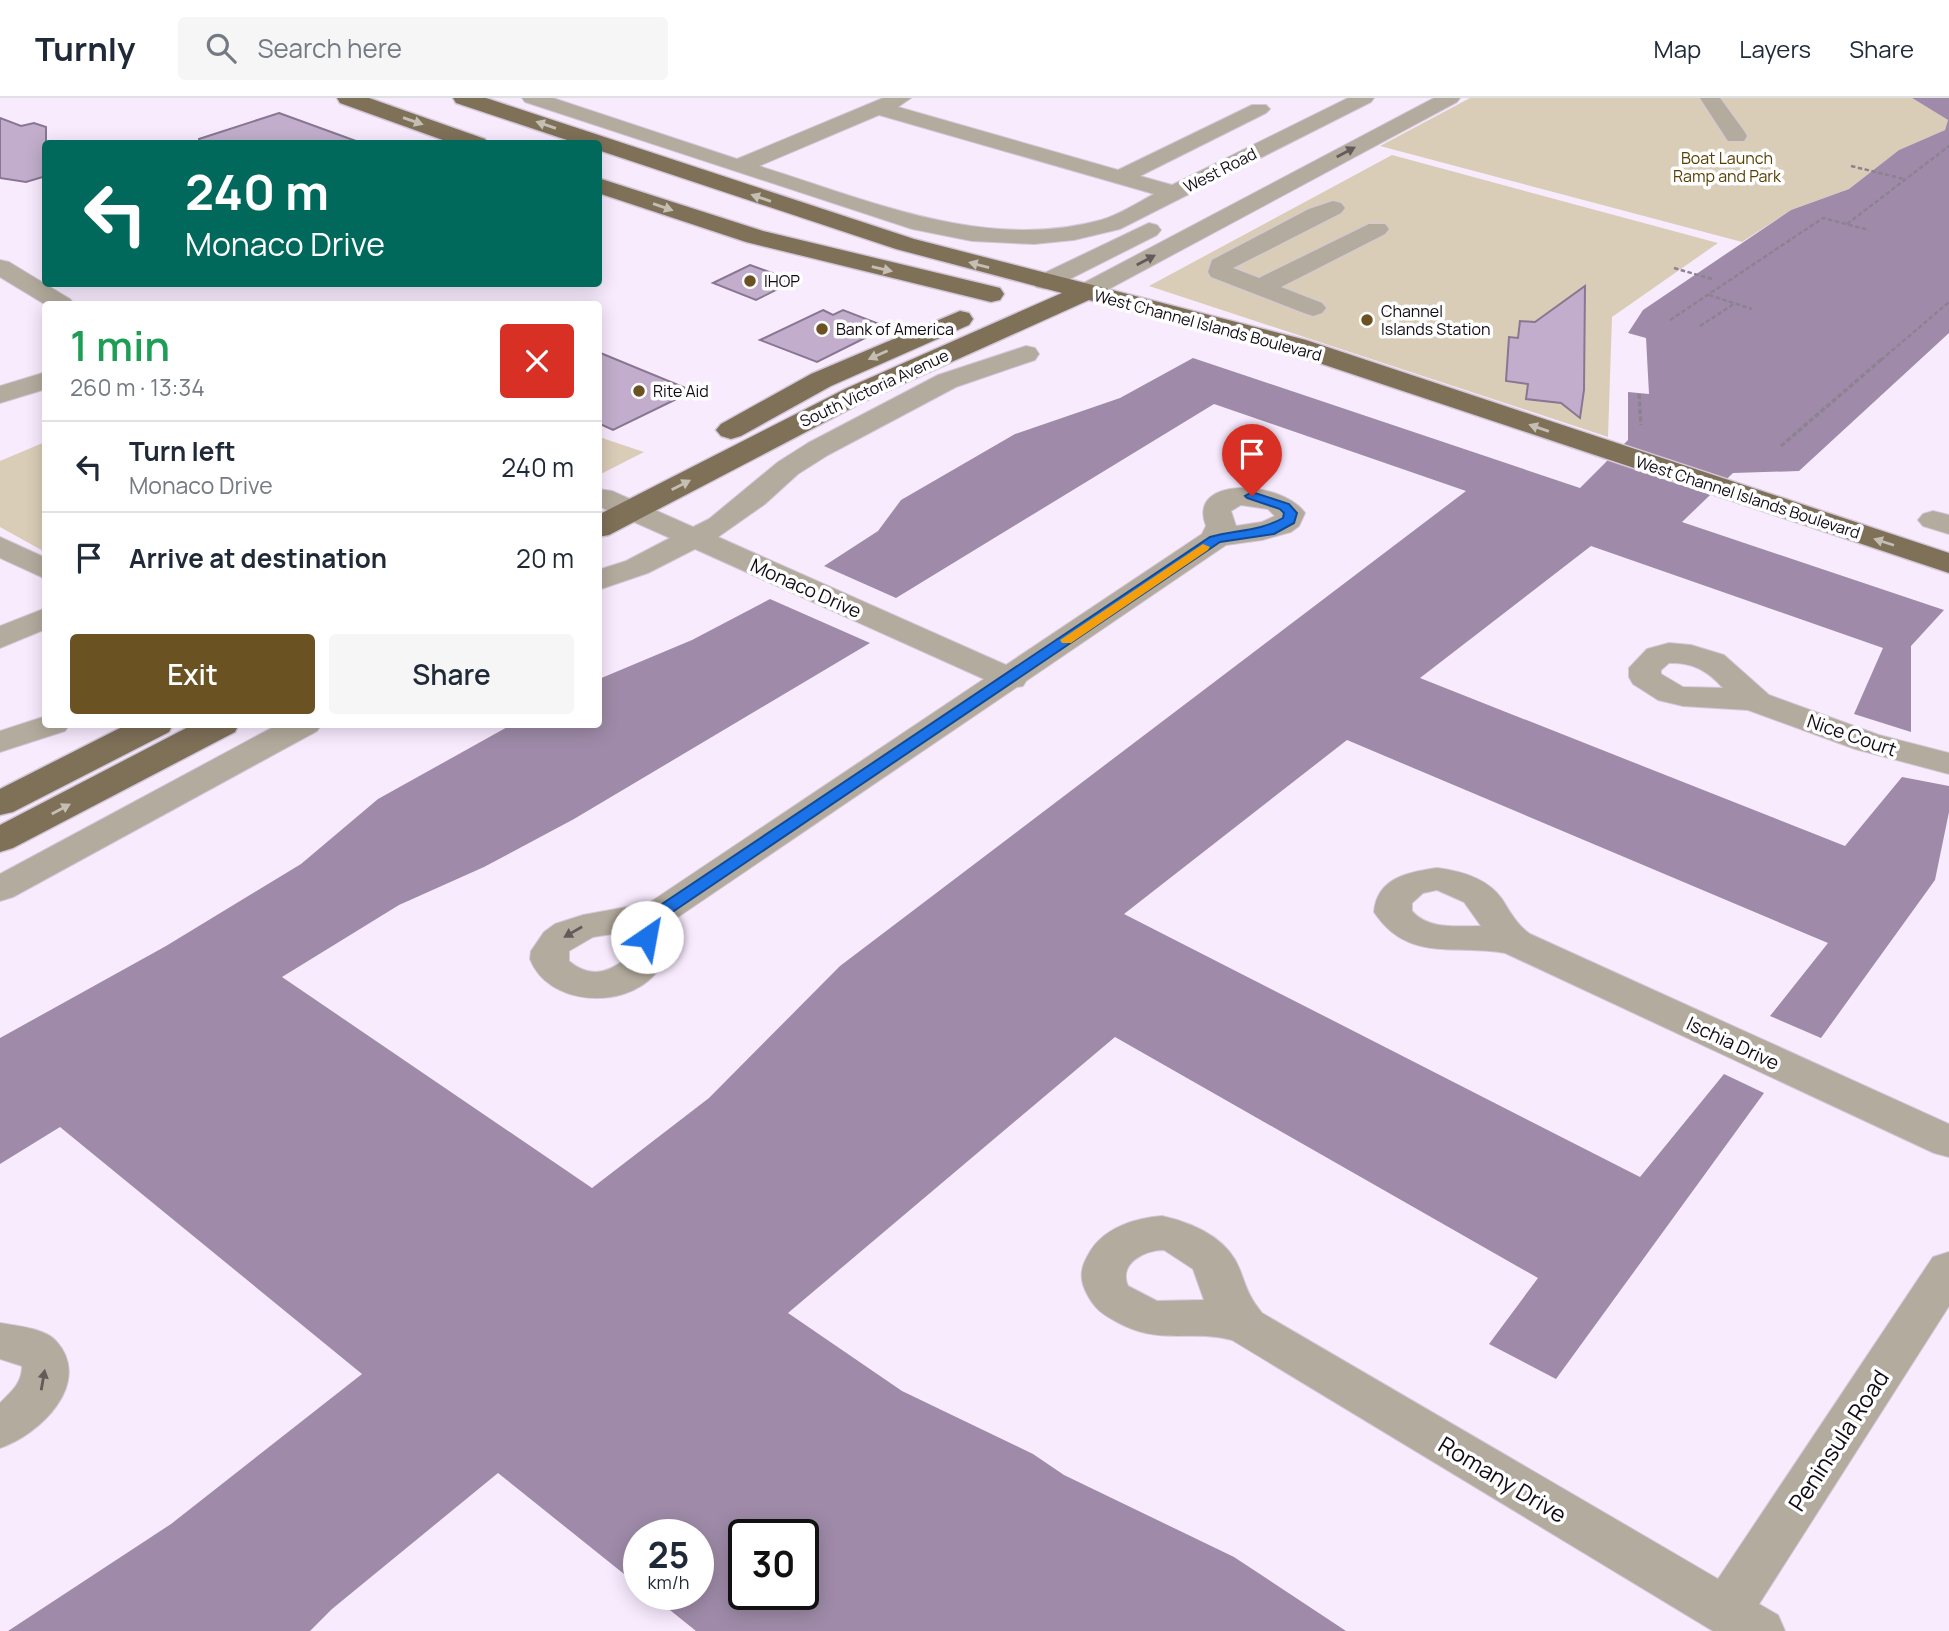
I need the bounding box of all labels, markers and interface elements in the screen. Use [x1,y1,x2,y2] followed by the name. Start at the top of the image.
[178,17,668,80] search box
[35,26,136,71] text: Turnly
[202,29,240,67] icon: search
[258,30,402,66] text: Search here
[1654,32,1701,65] text: Map
[1739,32,1811,65] text: Layers
[1849,32,1914,65] text: Share
[402,116,423,127] one-way arrow
[535,120,556,130] one-way arrow
[1180,142,1260,198] street label: West Road
[1336,147,1356,158] one-way arrow
[1673,147,1782,187] park label: Boat Launch Ramp and Park
[185,158,329,225] text: 240 m
[70,168,161,259] icon: left
[751,192,772,203] one-way arrow
[653,202,674,213] one-way arrow
[185,222,385,266] text: Monaco Drive
[1136,254,1156,266] one-way arrow
[967,259,989,270] one-way arrow
[871,264,893,275] one-way arrow
[764,270,800,292] place label: IHOP
[742,273,758,289] marker: IHOP
[1092,284,1324,366] street label: West Channel Islands Boulevard
[1381,300,1491,340] place label: Channel Islands Station
[1359,312,1375,328] marker: Channel Islands Station
[70,316,170,374] text: 1 min
[836,318,954,340] place label: Bank of America
[814,321,830,337] marker: Bank of America
[500,324,574,398] button: close
[796,344,952,432] street label: South Victoria Avenue
[868,350,889,361] one-way arrow
[70,371,205,403] text: 260 m · 13:34
[653,380,709,402] place label: Rite Aid
[631,383,647,399] marker: Rite Aid
[1528,422,1549,433] one-way arrow
[1222,424,1282,496] pin
[129,433,236,469] text: Turn left
[1233,435,1271,473] icon: arrive
[70,448,108,486] icon: left
[501,449,574,485] text: 240 m
[1633,450,1863,544] street label: West Channel Islands Boulevard
[129,469,273,501] text: Monaco Drive
[671,479,691,491] one-way arrow
[1874,536,1895,547] one-way arrow
[70,539,108,577] icon: arrive
[129,540,387,576] text: Arrive at destination
[516,540,574,576] text: 20 m
[746,552,866,624] street label: Monaco Drive
[70,634,315,714] button: Exit
[329,634,574,714] button: Share
[1804,708,1900,762] street label: Nice Court
[51,803,71,815] one-way arrow
[610,900,684,974] position arrow
[563,926,582,938] one-way arrow
[1682,1010,1784,1076] street label: Ischia Drive
[1780,1363,1896,1517] street label: Peninsula Road
[38,1369,49,1391] one-way arrow
[1433,1428,1573,1530] street label: Romany Drive
[728,1519,819,1610] speed limit sign: 30
[648,1531,689,1579] text: 25
[648,1570,689,1594] text: km/h

